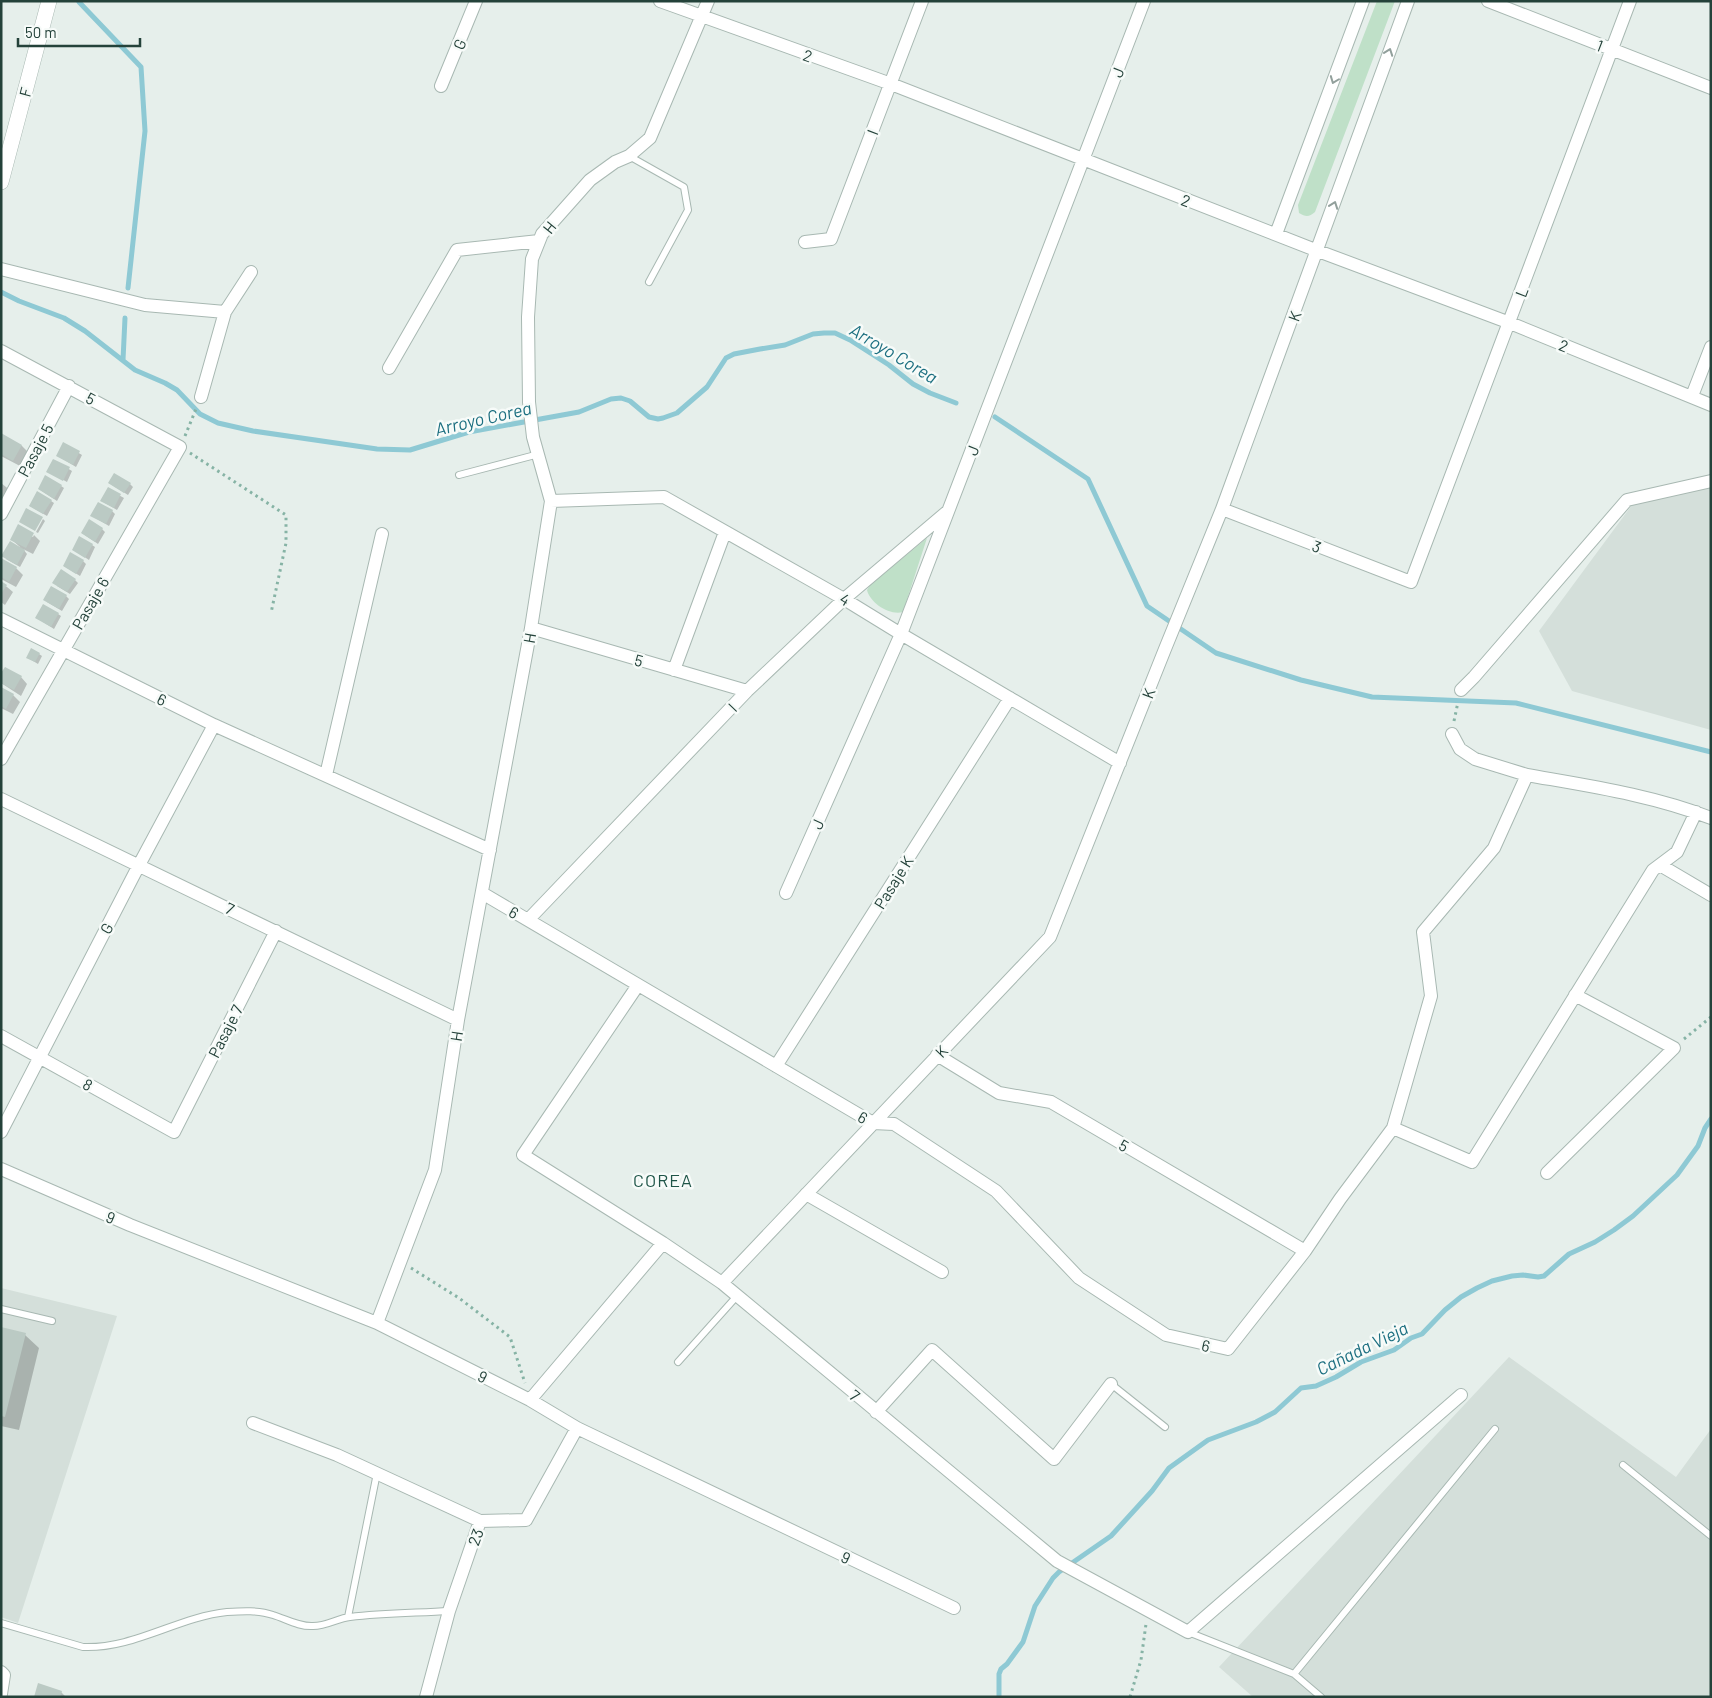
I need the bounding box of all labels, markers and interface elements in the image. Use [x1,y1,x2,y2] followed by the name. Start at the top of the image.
[18,15,140,47] scale bar
[25,23,57,41] text: 50 m
[1594,35,1606,55] street label: 1
[448,36,470,52] street label: G
[801,45,815,65] street label: 2
[1383,49,1393,57] one-way arrow
[1106,64,1128,80] street label: J
[1329,75,1339,83] one-way arrow
[15,85,35,99] street label: F
[862,127,882,137] street label: I
[1179,190,1193,210] street label: 2
[1328,201,1338,210] one-way arrow
[538,217,560,237] street label: H
[1511,284,1531,300] street label: L
[1283,308,1305,324] street label: K
[846,318,942,388] water label: Arroyo Corea
[1556,335,1572,355] street label: 2
[83,388,99,408] street label: 5
[433,396,533,440] water label: Arroyo Corea
[13,420,57,480] street label: Pasaje 5
[961,442,983,458] street label: J
[1310,536,1324,556] street label: 3
[67,573,113,633] street label: Pasaje 6
[836,589,854,609] street label: 4
[519,631,539,645] street label: H
[632,650,646,670] street label: 5
[1137,685,1159,701] street label: K
[154,689,170,709] street label: 6
[724,699,740,715] street label: I
[806,816,828,832] street label: J
[869,852,917,912] street label: Pasaje K
[222,898,238,918] street label: 7
[506,902,522,922] street label: 6
[95,919,117,937] street label: G
[204,1001,247,1061] street label: Pasaje 7
[446,1029,466,1043] street label: H
[931,1041,951,1061] street label: K
[80,1074,96,1094] street label: 8
[855,1107,871,1127] street label: 6
[1116,1135,1132,1155] street label: 5
[633,1169,693,1191] district label: COREA
[103,1207,119,1227] street label: 9
[1313,1316,1411,1380] water label: Cañada Vieja
[1200,1335,1212,1355] street label: 6
[475,1366,491,1386] street label: 9
[846,1385,864,1405] street label: 7
[463,1526,487,1548] street label: 23
[838,1547,854,1567] street label: 9

